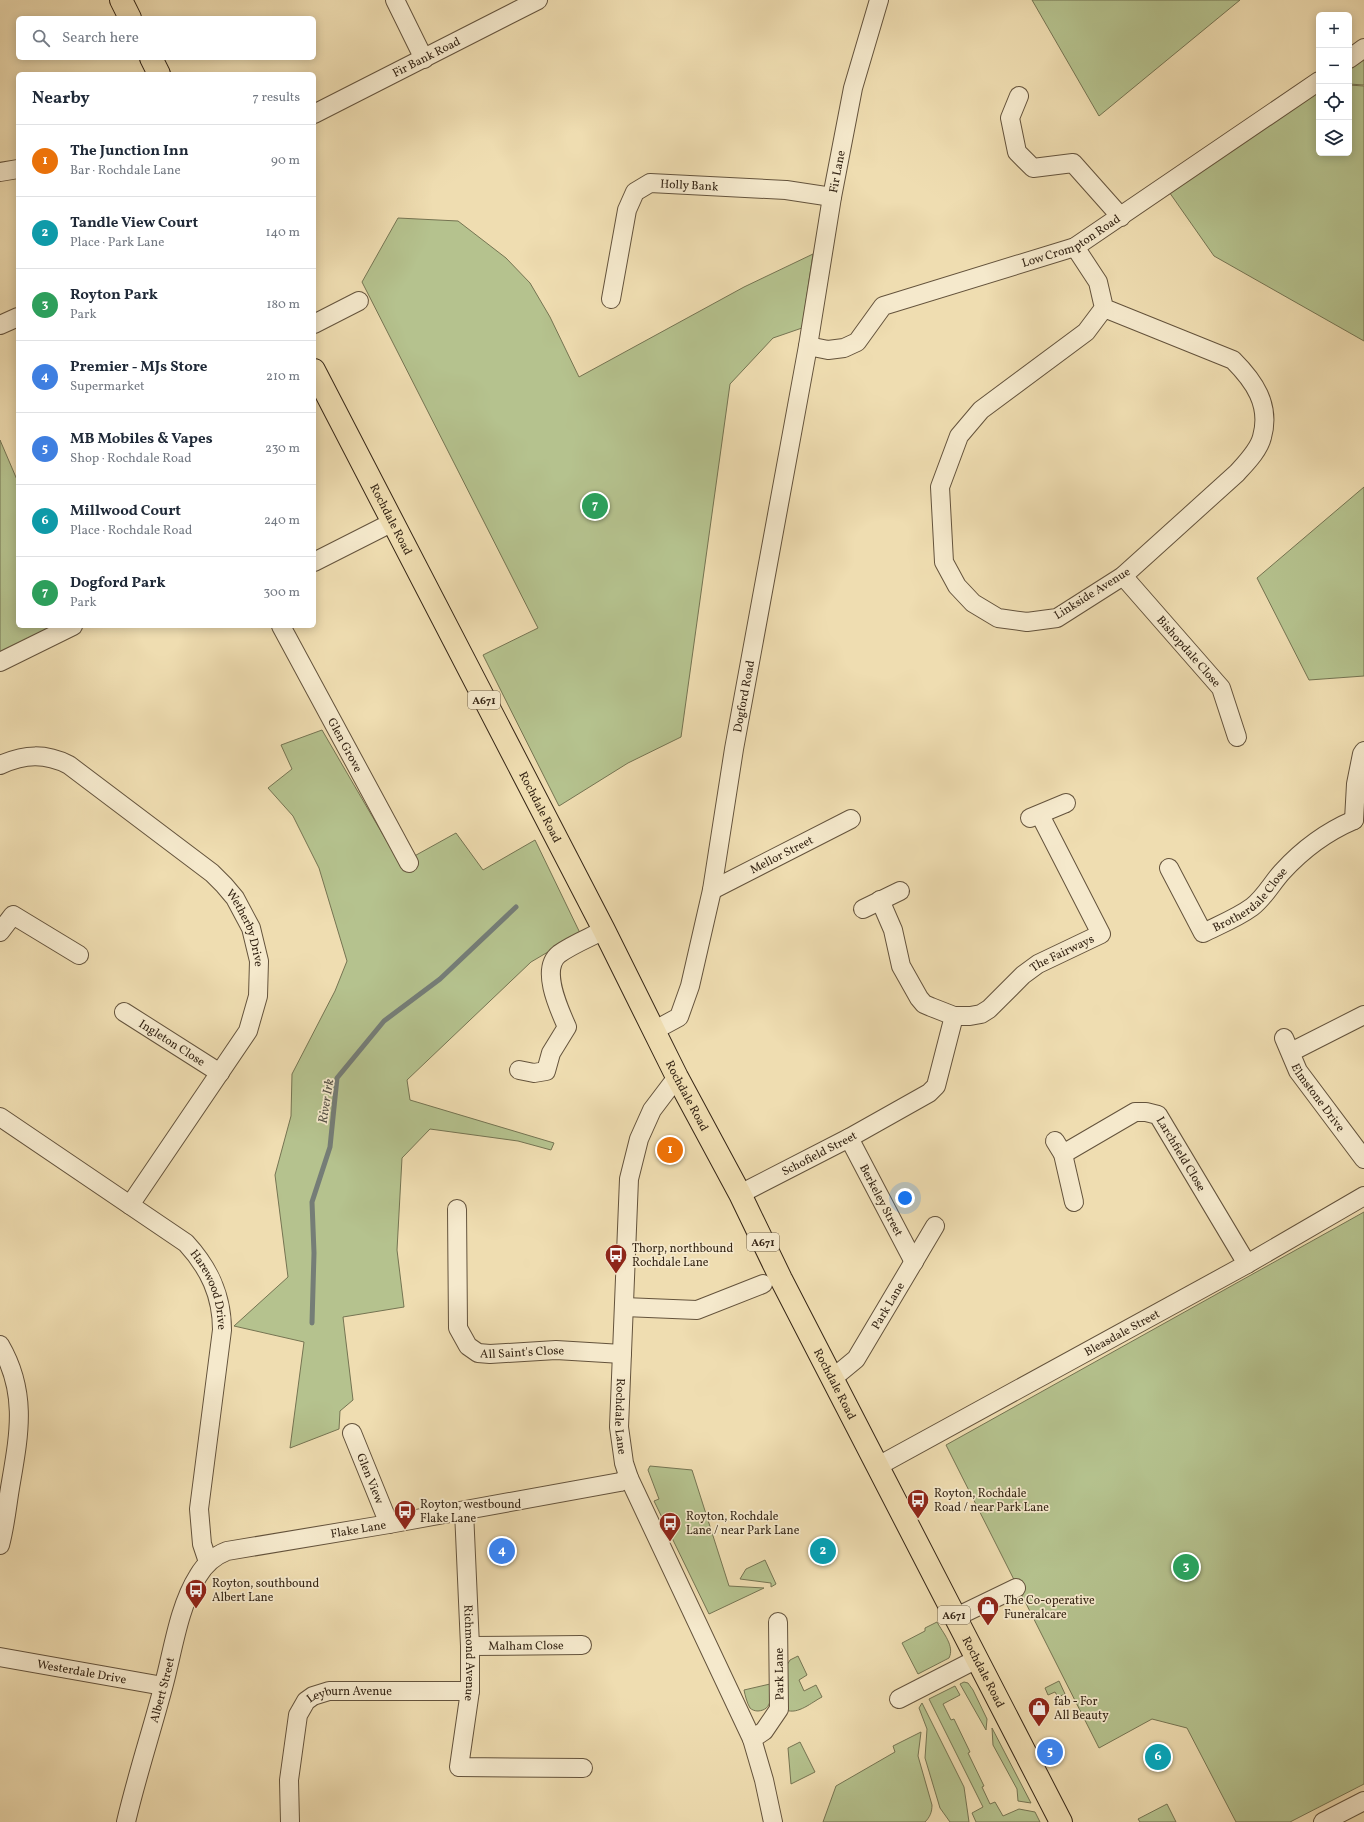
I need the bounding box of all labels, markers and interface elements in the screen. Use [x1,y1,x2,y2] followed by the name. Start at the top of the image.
[1316,12,1352,156] map controls
[1316,12,1352,48] button: +
[16,16,316,60] search box
[30,27,52,49] icon: search
[62,28,139,49] text: Search here
[390,34,464,82] street label: Fir Bank Road
[1316,48,1352,84] button: −
[1316,84,1352,120] button: locate
[32,87,90,110] text: Nearby
[253,89,300,107] text: 7 results
[1316,120,1352,156] button: layers
[70,141,189,162] text: The Junction Inn
[826,149,850,194] street label: Fir Lane
[42,152,48,170] text: 1
[271,152,300,170] text: 90 m
[70,162,181,180] text: Bar · Rochdale Lane
[660,177,719,196] street label: Holly Bank
[1020,211,1124,272] street label: Low Crompton Road
[70,213,198,234] text: Tandle View Court
[42,224,48,242] text: 2
[266,224,300,242] text: 140 m
[70,234,164,252] text: Place · Park Lane
[70,285,158,306] text: Royton Park
[42,296,48,314] text: 3
[266,296,300,314] text: 180 m
[70,306,97,324] text: Park
[70,357,207,378] text: Premier - MJs Store
[41,368,49,386] text: 4
[266,368,300,386] text: 210 m
[70,378,145,396] text: Supermarket
[70,429,213,450] text: MB Mobiles & Vapes
[42,440,48,458] text: 5
[265,440,300,458] text: 230 m
[70,450,192,468] text: Shop · Rochdale Road
[365,481,416,558] street label: Rochdale Road
[582,491,608,521] pin: 7
[70,501,181,522] text: Millwood Court
[41,512,49,530] text: 6
[264,512,300,530] text: 240 m
[70,522,192,540] text: Place · Rochdale Road
[1051,564,1134,624] street label: Linkside Avenue
[70,573,166,594] text: Dogford Park
[42,584,48,602] text: 7
[264,584,300,602] text: 300 m
[70,594,97,612] text: Park
[1153,613,1224,691] street label: Bishopdale Close
[730,659,759,734] street label: Dogford Road
[468,691,500,709] road number: A671
[323,715,366,776] street label: Glen Grove
[514,769,565,846] street label: Rochdale Road
[747,833,816,878] street label: Mellor Street
[1210,864,1292,936] street label: Brotherdale Close
[222,886,266,967] street label: Wetherby Drive
[1027,931,1097,976] street label: The Fairways
[135,1016,208,1071] street label: Ingleton Close
[661,1058,712,1135] street label: Rochdale Road
[1287,1061,1348,1136] street label: Elmstone Drive
[315,1078,339,1125] water label: River Irk
[1152,1114,1209,1195] street label: Larchfield Close
[779,1128,860,1180] street label: Schofield Street
[657,1135,683,1165] pin: 1
[855,1162,906,1239] street label: Berkeley Street
[895,1188,915,1208] your location
[747,1233,779,1251] road number: A671
[632,1241,733,1271] place label: Thorp, northbound Rochdale Lane
[603,1242,629,1275] bus stop icon: Thorp, northbound Rochdale Lane
[186,1246,229,1330] street label: Harewood Drive
[868,1279,909,1333] street label: Park Lane
[1082,1306,1163,1361] street label: Bleasdale Street
[479,1343,565,1363] street label: All Saint's Close
[809,1346,859,1423] street label: Rochdale Road
[610,1378,630,1456] street label: Rochdale Lane
[352,1451,387,1507] street label: Glen View
[934,1486,1049,1516] place label: Royton, Rochdale Road / near Park Lane
[905,1487,931,1520] bus stop icon: Royton, Rochdale Road / near Park Lane
[420,1497,522,1527] place label: Royton, westbound Flake Lane
[392,1498,418,1531] bus stop icon: Royton, westbound Flake Lane
[686,1509,800,1539] place label: Royton, Rochdale Lane / near Park Lane
[657,1510,683,1543] bus stop icon: Royton, Rochdale Lane / near Park Lane
[329,1518,388,1543] street label: Flake Lane
[489,1536,515,1566] pin: 4
[810,1536,836,1566] pin: 2
[1173,1552,1199,1582] pin: 3
[212,1576,319,1606] place label: Royton, southbound Albert Lane
[183,1577,209,1610] bus stop icon: Royton, southbound Albert Lane
[1004,1593,1095,1623] place label: The Co-operative Funeralcare
[975,1594,1001,1627] shop icon: The Co-operative Funeralcare
[459,1604,477,1702] street label: Richmond Avenue
[938,1606,970,1624] road number: A671
[958,1634,1008,1711] street label: Rochdale Road
[488,1638,564,1655] street label: Malham Close
[772,1647,788,1700] street label: Park Lane
[147,1656,179,1725] street label: Albert Street
[36,1657,128,1688] street label: Westerdale Drive
[304,1684,392,1707] street label: Leyburn Avenue
[1054,1694,1109,1724] place label: fab - For All Beauty
[1026,1695,1052,1728] shop icon: fab - For All Beauty
[1037,1737,1063,1767] pin: 5
[1145,1742,1171,1772] pin: 6

